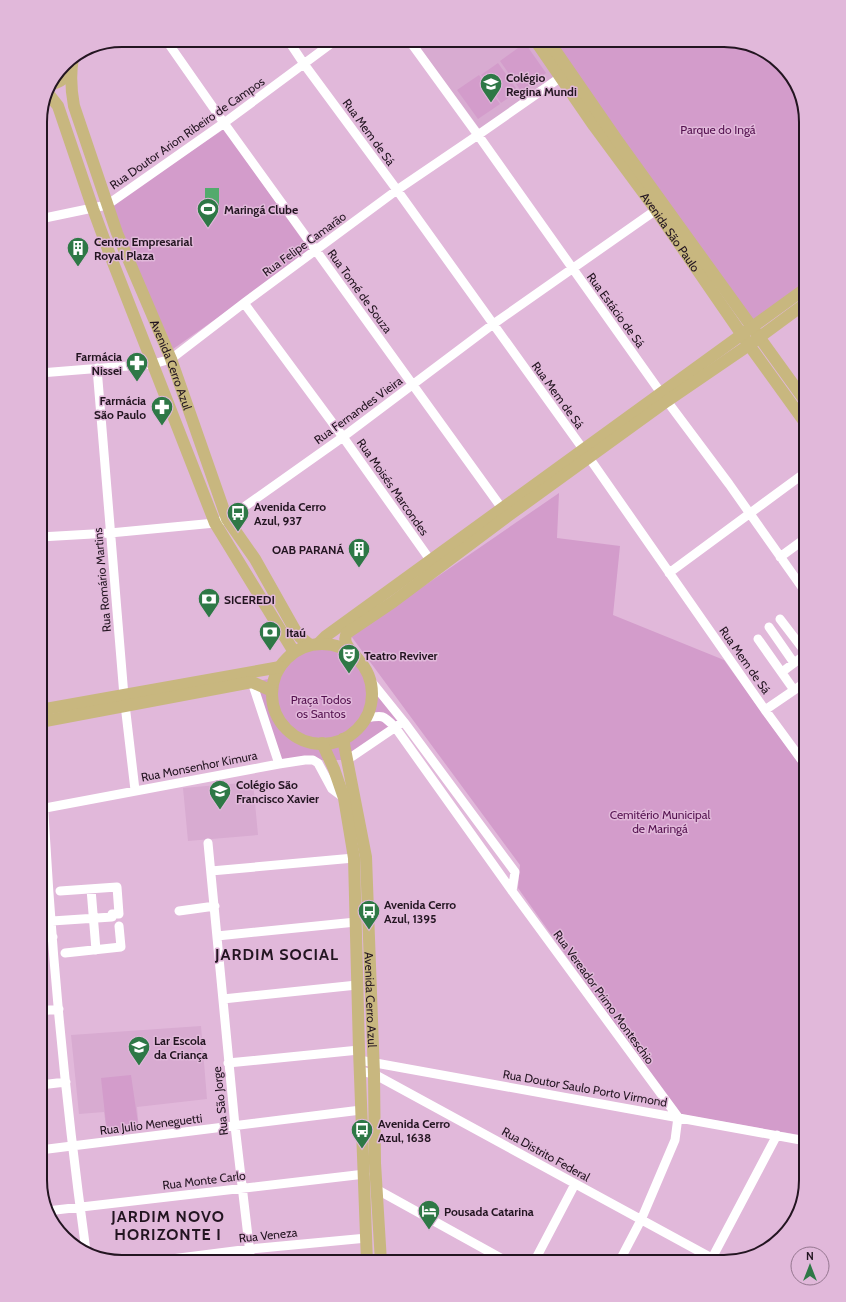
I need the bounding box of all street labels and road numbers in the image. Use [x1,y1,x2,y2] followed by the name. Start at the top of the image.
[107,74,267,192] street label: Rua Doutor Arion Ribeiro de Campos
[340,96,398,169] street label: Rua Mem de Sá
[638,189,704,275] street label: Avenida São Paulo
[259,208,349,280] street label: Rua Felipe Camarão
[325,246,396,336] street label: Rua Tomé de Souza
[584,270,648,351] street label: Rua Estácio de Sá
[147,317,196,412] street label: Avenida Cerro Azul
[529,359,587,432] street label: Rua Mem de Sá
[311,373,405,447] street label: Rua Fernandes Vieira
[354,436,432,538] street label: Rua Moisés Marcondes
[90,527,114,633] street label: Rua Romário Martins
[716,623,774,697] street label: Rua Mem de Sá
[140,747,259,785] street label: Rua Monsenhor Kimura
[550,927,658,1067] street label: Rua Vereador Primo Monteschio
[362,952,381,1048] street label: Avenida Cerro Azul
[209,1066,231,1136] street label: Rua São Jorge
[502,1066,668,1110] street label: Rua Doutor Saulo Porto Virmond
[99,1110,203,1138] street label: Rua Julio Meneguetti
[499,1124,593,1185] street label: Rua Distrito Federal
[161,1167,247,1193] street label: Rua Monte Carlo
[238,1224,298,1246] street label: Rua Veneza

